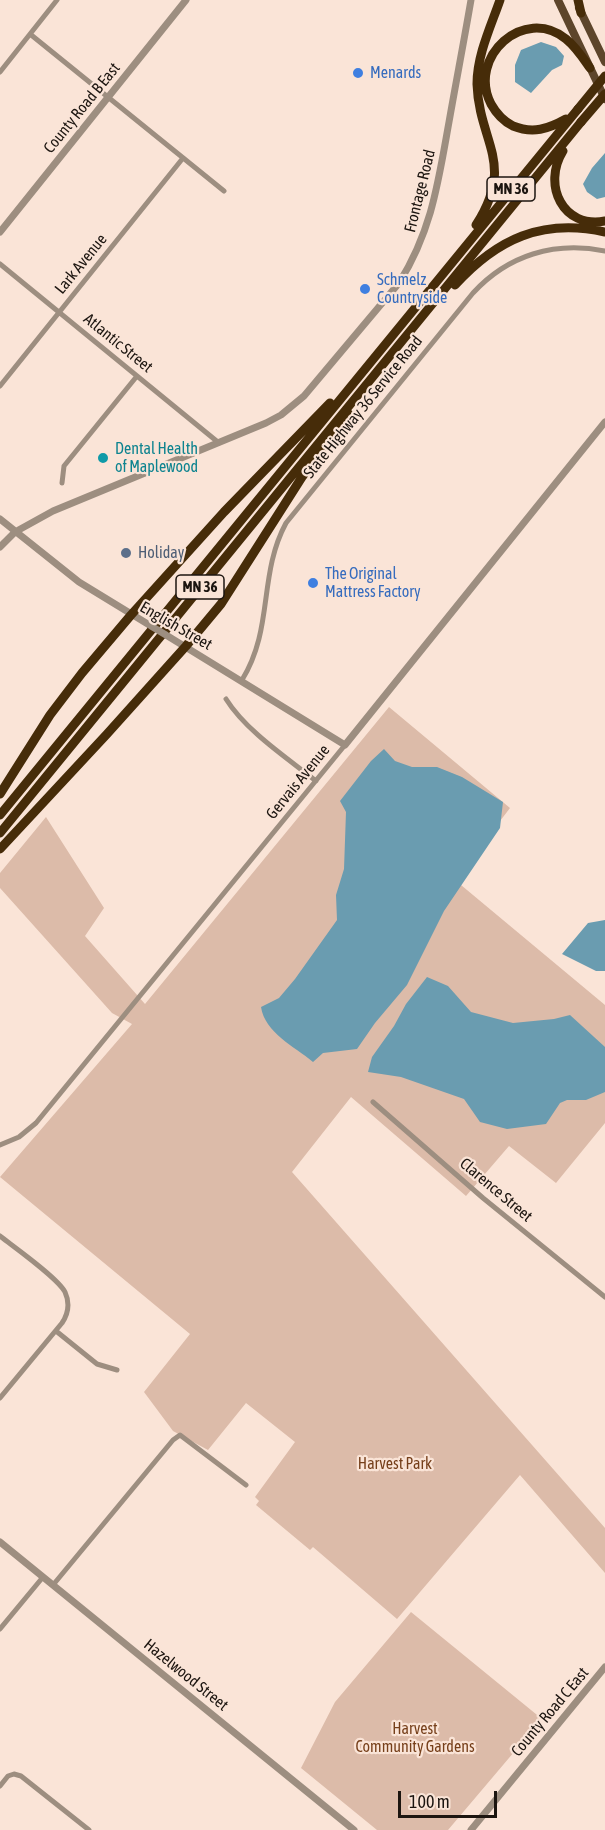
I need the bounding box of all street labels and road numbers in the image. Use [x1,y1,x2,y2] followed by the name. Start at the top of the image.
[40,59,124,157] street label: County Road B East
[400,148,440,234] street label: Frontage Road
[487,177,535,201] road number: MN 36
[51,230,111,298] street label: Lark Avenue
[80,309,156,377] street label: Atlantic Street
[300,332,426,482] street label: State Highway 36 Service Road
[176,575,224,599] road number: MN 36
[137,598,215,654] street label: English Street
[262,741,334,823] street label: Gervais Avenue
[456,1154,536,1226] street label: Clarence Street
[140,1635,232,1715] street label: Hazelwood Street
[507,1664,593,1760] street label: County Road C East

